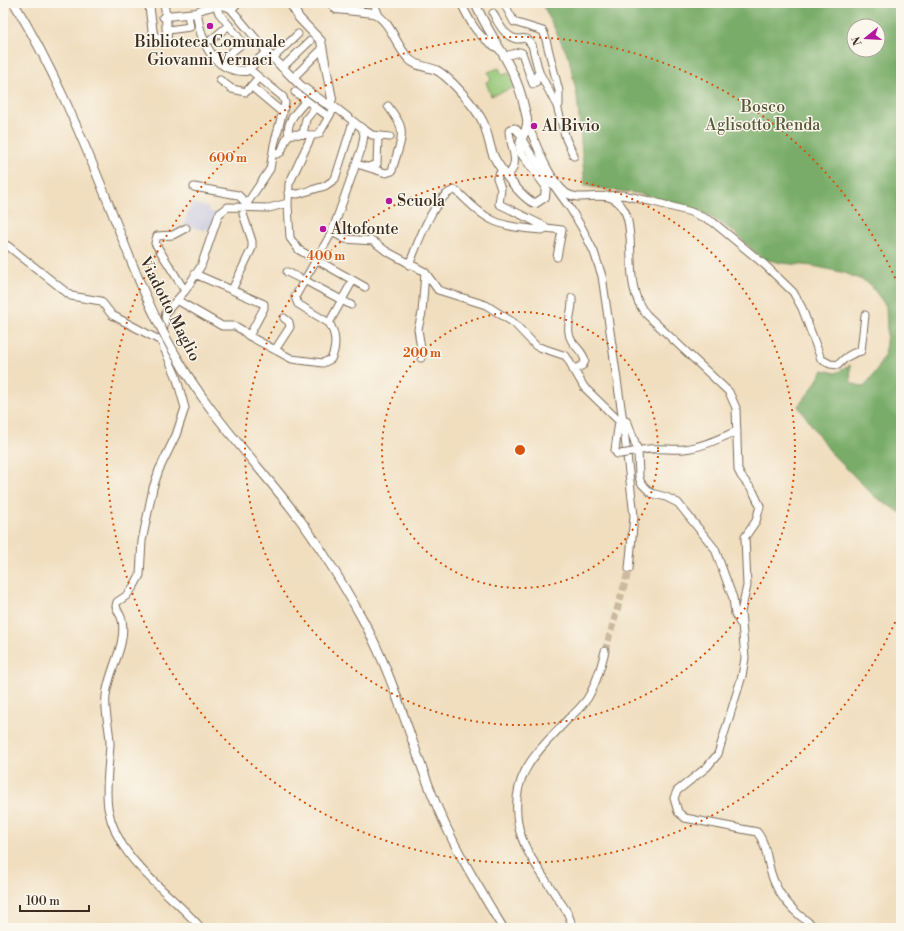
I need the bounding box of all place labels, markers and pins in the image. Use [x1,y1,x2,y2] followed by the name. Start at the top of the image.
[205,21,215,31] marker: Biblioteca Comunale Giovanni Vernaci
[133,32,286,70] place label: Biblioteca Comunale Giovanni Vernaci
[541,116,600,136] place label: Al Bivio
[529,121,539,131] marker: Al Bivio
[397,191,446,211] place label: Scuola
[384,196,394,206] marker: Scuola
[330,219,399,239] place label: Altofonte
[318,224,328,234] marker: Altofonte
[513,443,527,457] centre of rings

